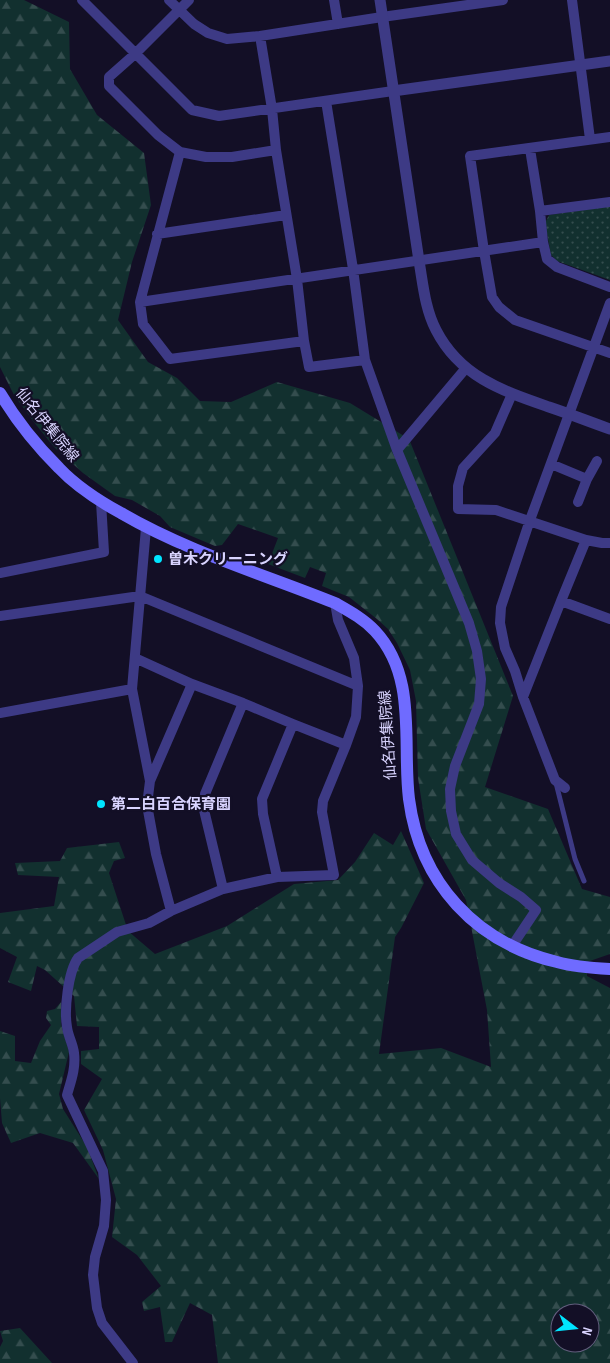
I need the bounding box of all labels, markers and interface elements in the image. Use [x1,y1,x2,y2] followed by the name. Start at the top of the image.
[11,384,83,466] street label: 仙名伊集院線
[168,550,288,569] place label: 曽木クリーニング
[152,553,164,565] marker: 曽木クリーニング
[375,689,401,781] street label: 仙名伊集院線
[111,795,231,814] place label: 第二白百合保育園
[95,798,107,810] marker: 第二白百合保育園
[550,1303,600,1353] north arrow
[578,1326,596,1337] text: N

